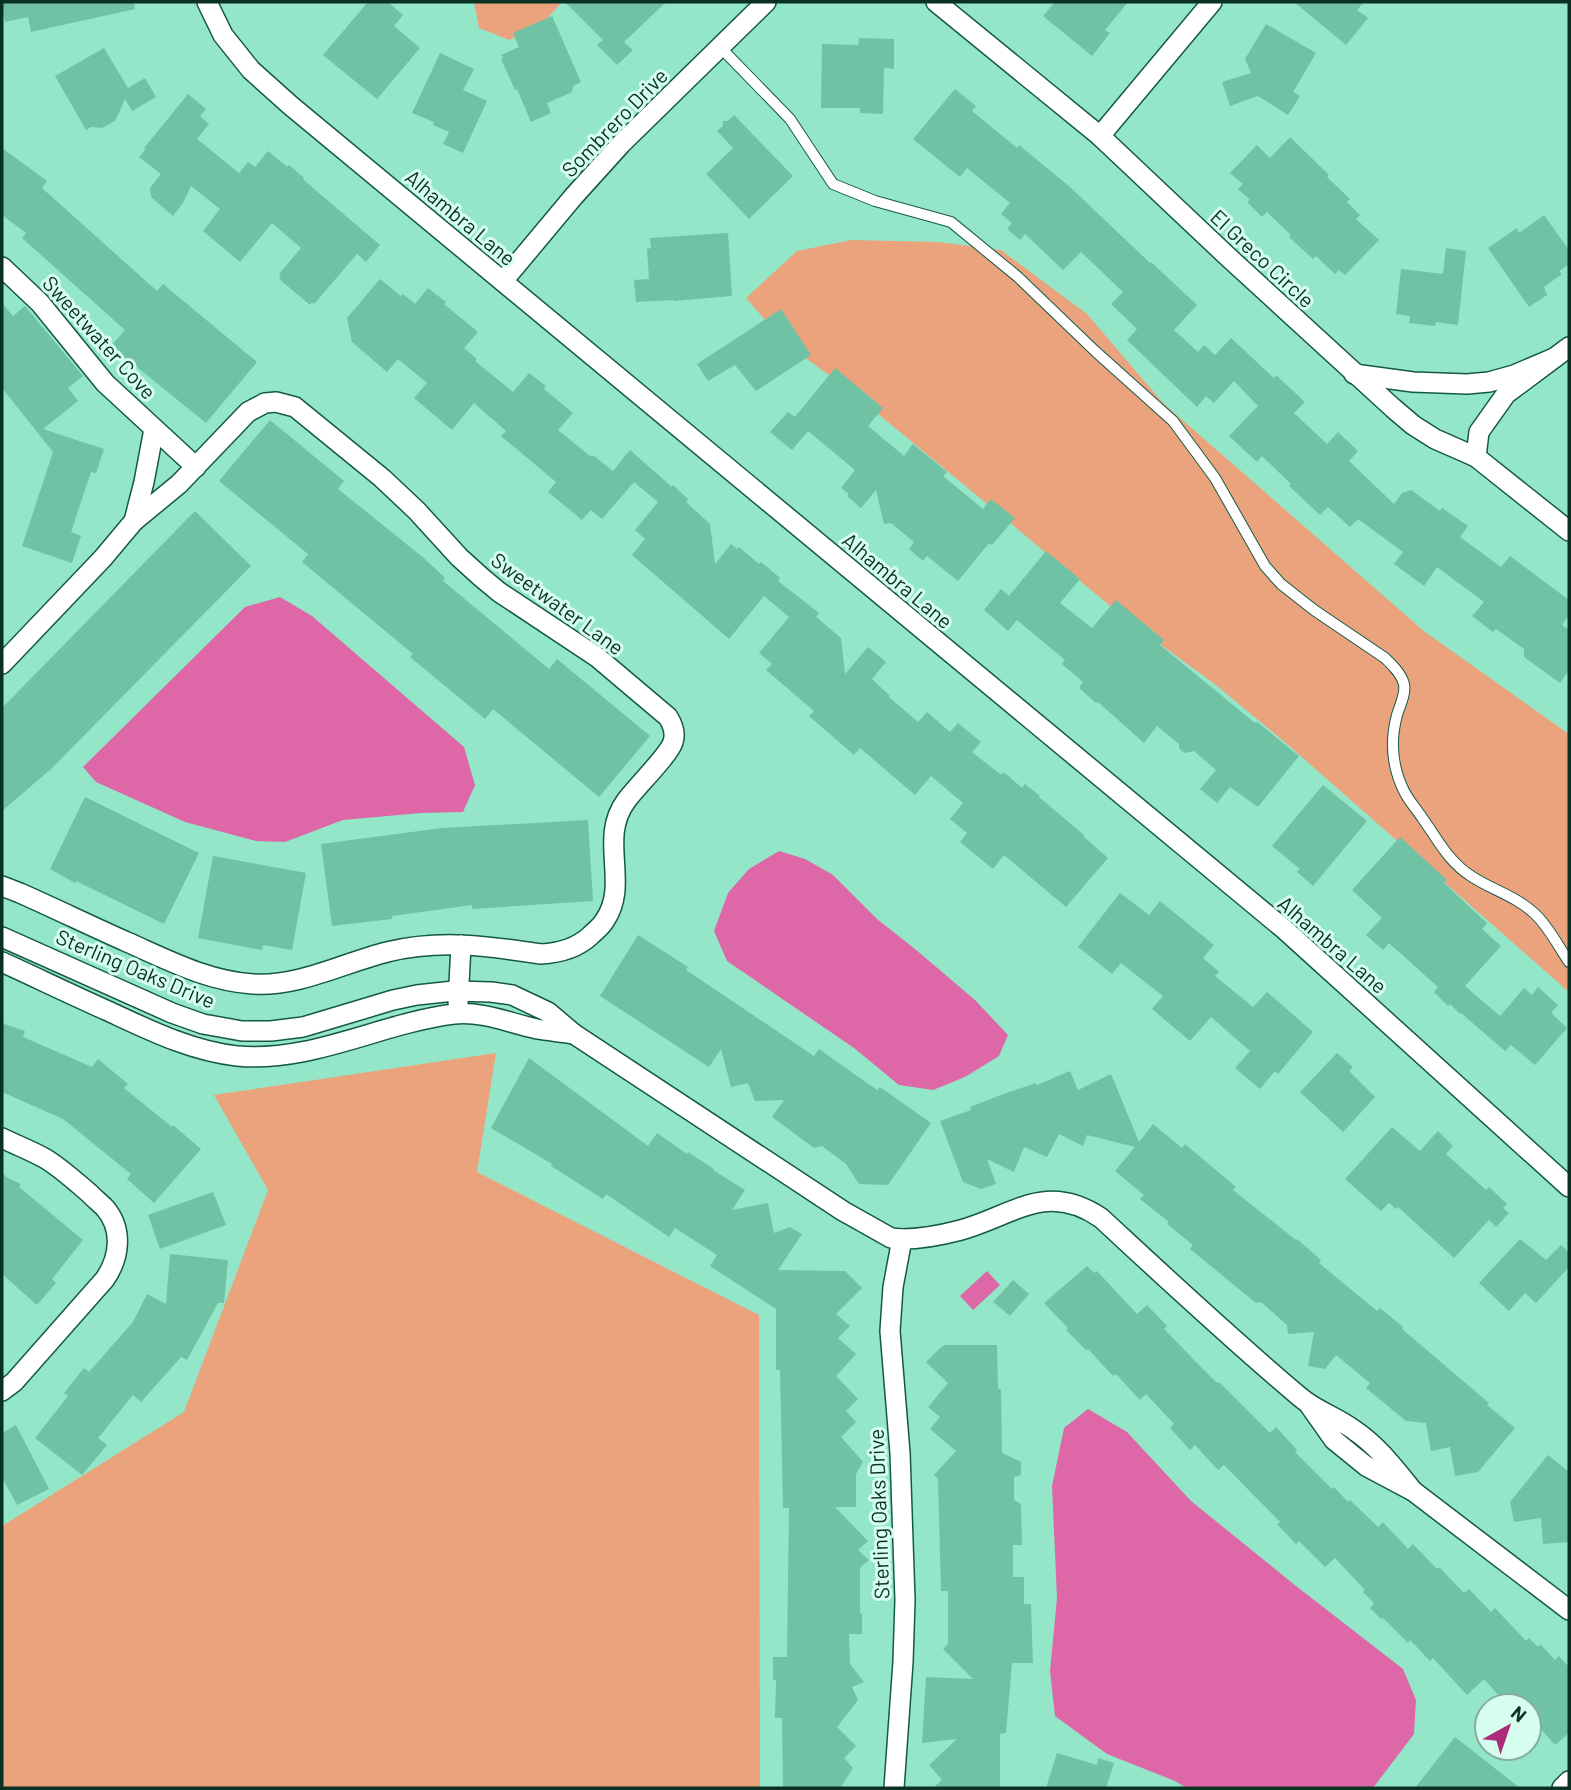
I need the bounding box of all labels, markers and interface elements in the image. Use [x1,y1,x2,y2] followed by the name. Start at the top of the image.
[556,63,672,181] street label: Sombrero Drive
[401,164,521,270] street label: Alhambra Lane
[1206,204,1320,312] street label: El Greco Circle
[38,270,162,404] street label: Sweetwater Cove
[838,527,958,633] street label: Alhambra Lane
[487,546,629,660] street label: Sweetwater Lane
[1273,890,1393,998] street label: Alhambra Lane
[53,923,219,1013] street label: Sterling Oaks Drive
[863,1428,893,1600] street label: Sterling Oaks Drive
[1473,1692,1543,1762] north arrow
[1507,1701,1531,1726] text: N

